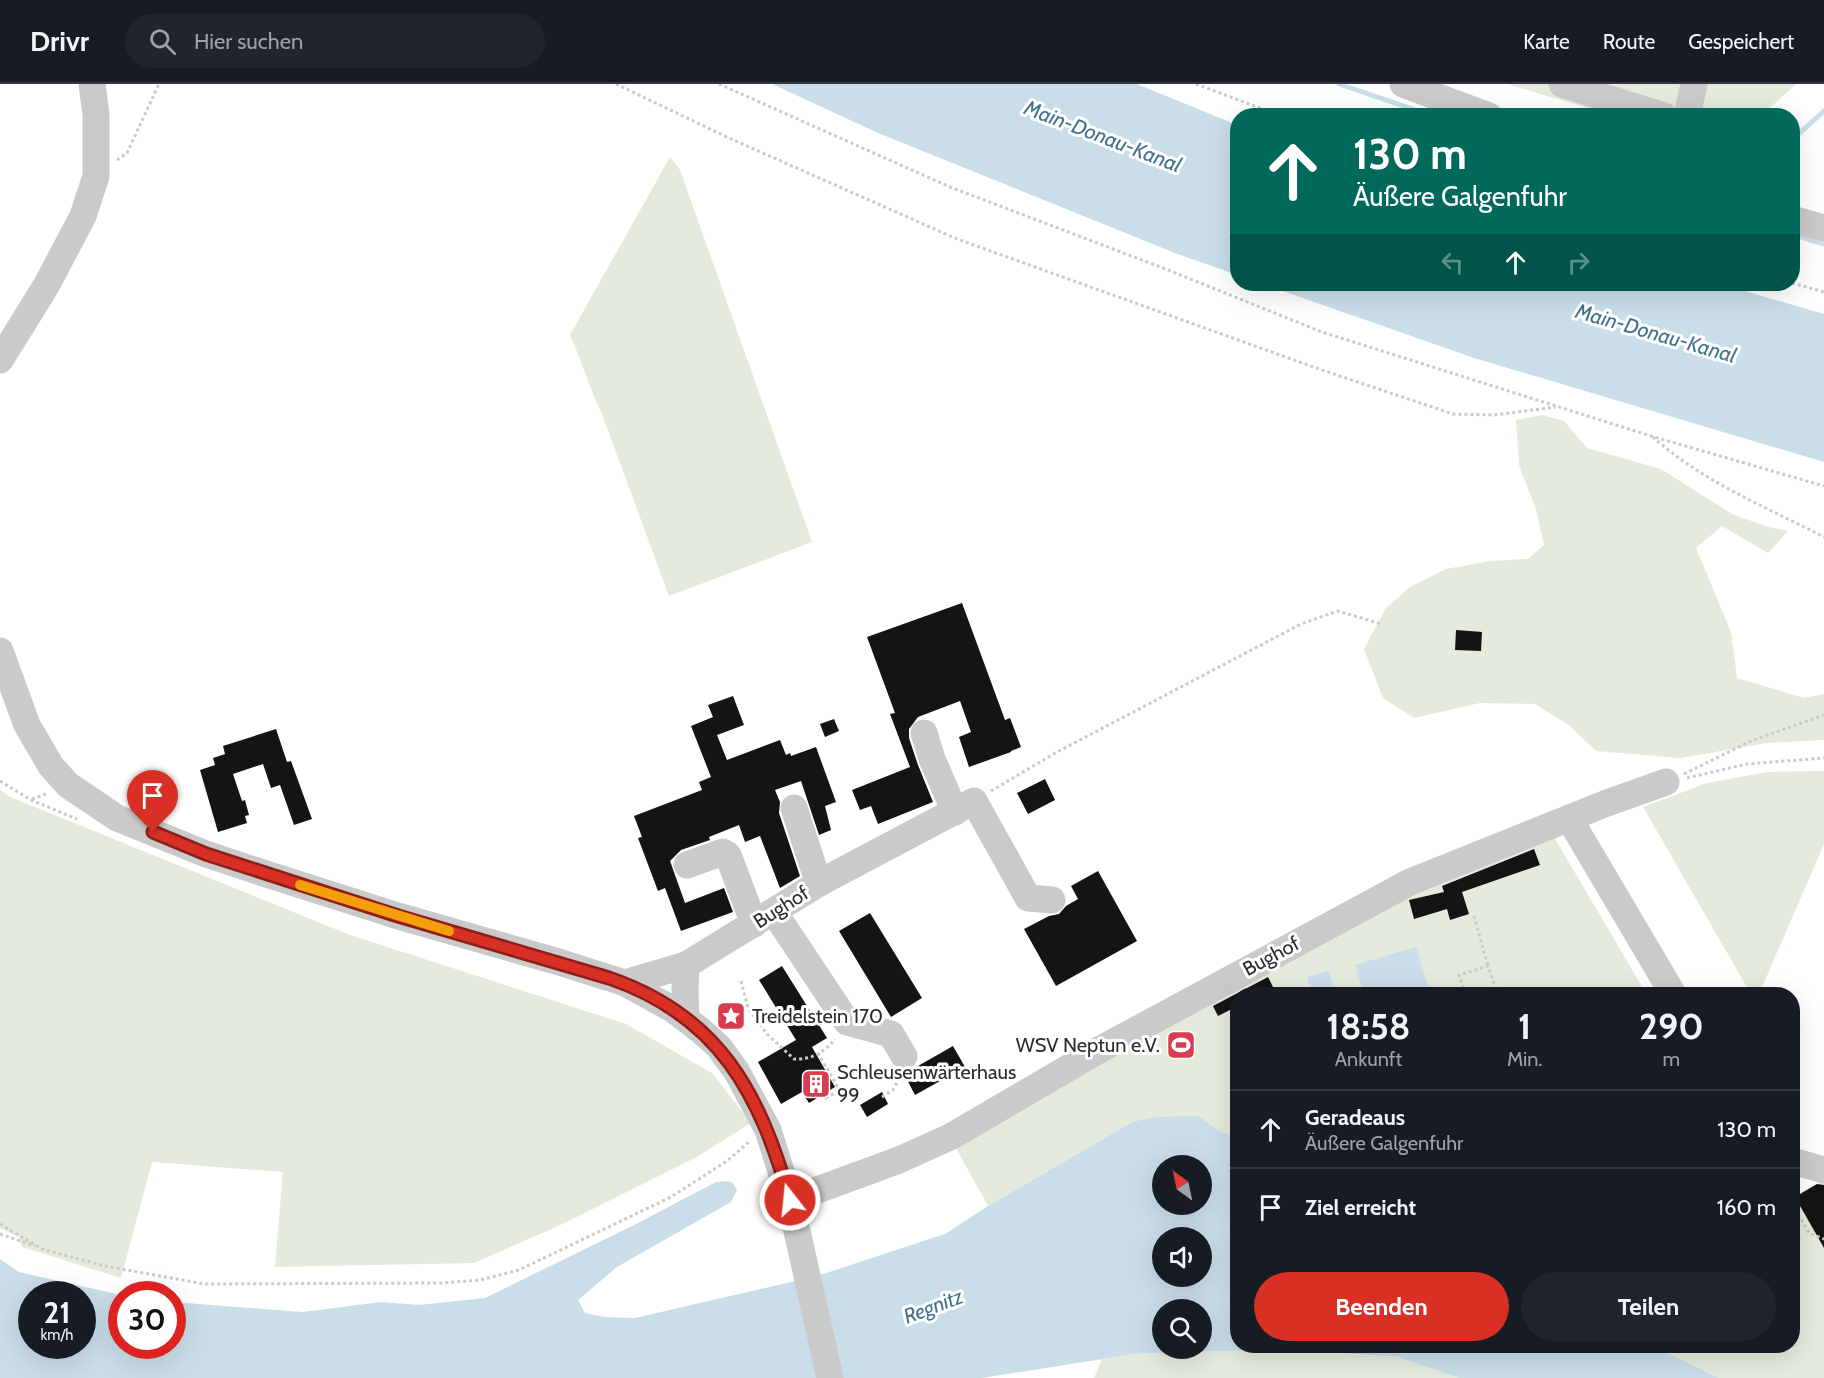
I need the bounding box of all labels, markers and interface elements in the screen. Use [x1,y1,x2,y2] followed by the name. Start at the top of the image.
[125,14,545,68] search box
[30,24,89,58] text: Drivr
[146,25,179,58] icon: search
[194,28,303,55] text: Hier suchen
[1523,29,1570,54] text: Karte
[1603,29,1655,54] text: Route
[1688,29,1794,54] text: Gespeichert
[1020,94,1185,177] water label: Main-Donau-Kanal
[1353,128,1467,180] text: 130 m
[1254,132,1332,210] icon: ahead
[1353,180,1567,213] text: Äußere Galgenfuhr
[1436,246,1469,279] icon: left
[1499,246,1532,279] icon: ahead
[1562,246,1595,279] icon: right
[1572,298,1739,368] water label: Main-Donau-Kanal
[127,770,178,832] pin
[136,779,169,812] icon: arrive
[749,881,813,933] street label: Bughof
[1239,931,1304,981] street label: Bughof
[715,1000,747,1032] place icon: Treidelstein 170
[752,1004,883,1028] place label: Treidelstein 170
[1326,1004,1411,1048] text: 18:58
[1518,1004,1531,1048] text: 1
[1639,1004,1704,1048] text: 290
[1165,1029,1197,1061] sports icon: WSV Neptun e.V.
[1016,1033,1160,1057] place label: WSV Neptun e.V.
[1335,1047,1402,1071] text: Ankunft
[1507,1047,1543,1071] text: Min.
[1662,1047,1680,1071] text: m
[837,1060,1016,1107] place label: Schleusenwärterhaus 99
[800,1068,832,1100] building icon: Schleusenwärterhaus 99
[1305,1104,1405,1131] text: Geradeaus
[1254,1113,1287,1146] icon: ahead
[1717,1116,1776,1143] text: 130 m
[1305,1131,1463,1155] text: Äußere Galgenfuhr
[1152,1155,1212,1215] north arrow
[1152,1155,1212,1359] map controls
[758,1168,822,1232] position arrow
[1254,1191,1287,1224] icon: arrive
[1305,1194,1416,1221] text: Ziel erreicht
[1717,1194,1776,1221] text: 160 m
[1152,1227,1212,1287] button: sound
[1254,1272,1509,1341] button: Beenden
[1521,1272,1776,1341] button: Teilen
[108,1281,186,1359] speed limit sign: 30
[900,1283,967,1329] water label: Regnitz
[44,1294,70,1331] text: 21
[1152,1299,1212,1359] button: search
[41,1326,73,1344] text: km/h

